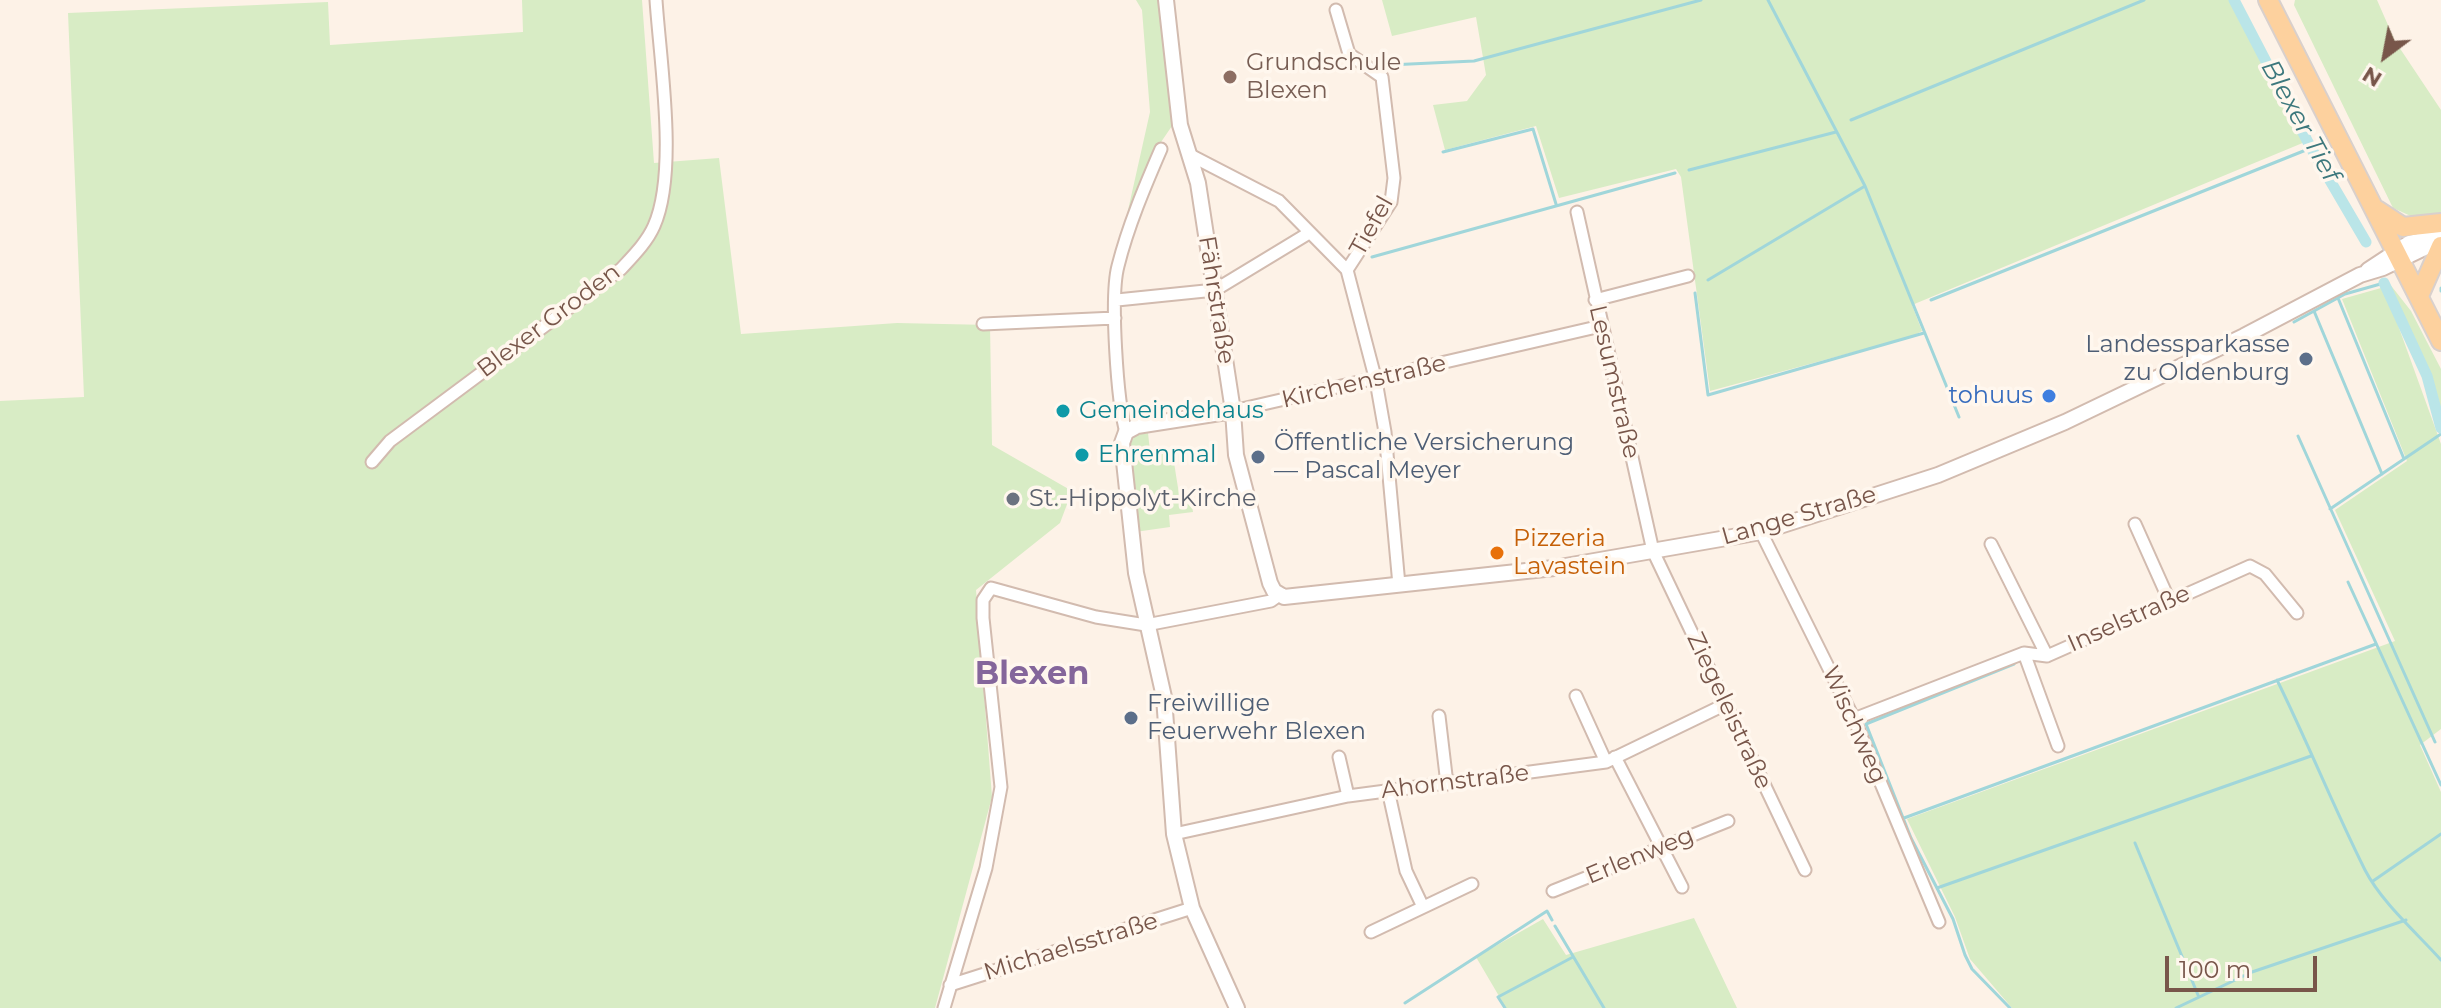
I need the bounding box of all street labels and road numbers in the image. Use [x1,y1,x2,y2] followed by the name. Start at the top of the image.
[1344,191,1400,261] street label: Tiefel
[1192,234,1240,366] street label: Fährstraße
[472,258,626,384] street label: Blexer Groden
[1582,302,1646,462] street label: Lesumstraße
[1279,349,1449,415] street label: Kirchenstraße
[1718,480,1880,552] street label: Lange Straße
[2063,579,2195,659] street label: Inselstraße
[1680,628,1778,794] street label: Ziegeleistraße
[1815,662,1893,788] street label: Wischweg
[1379,759,1531,805] street label: Ahornstraße
[1582,821,1698,891] street label: Erlenweg
[980,907,1162,987] street label: Michaelsstraße

